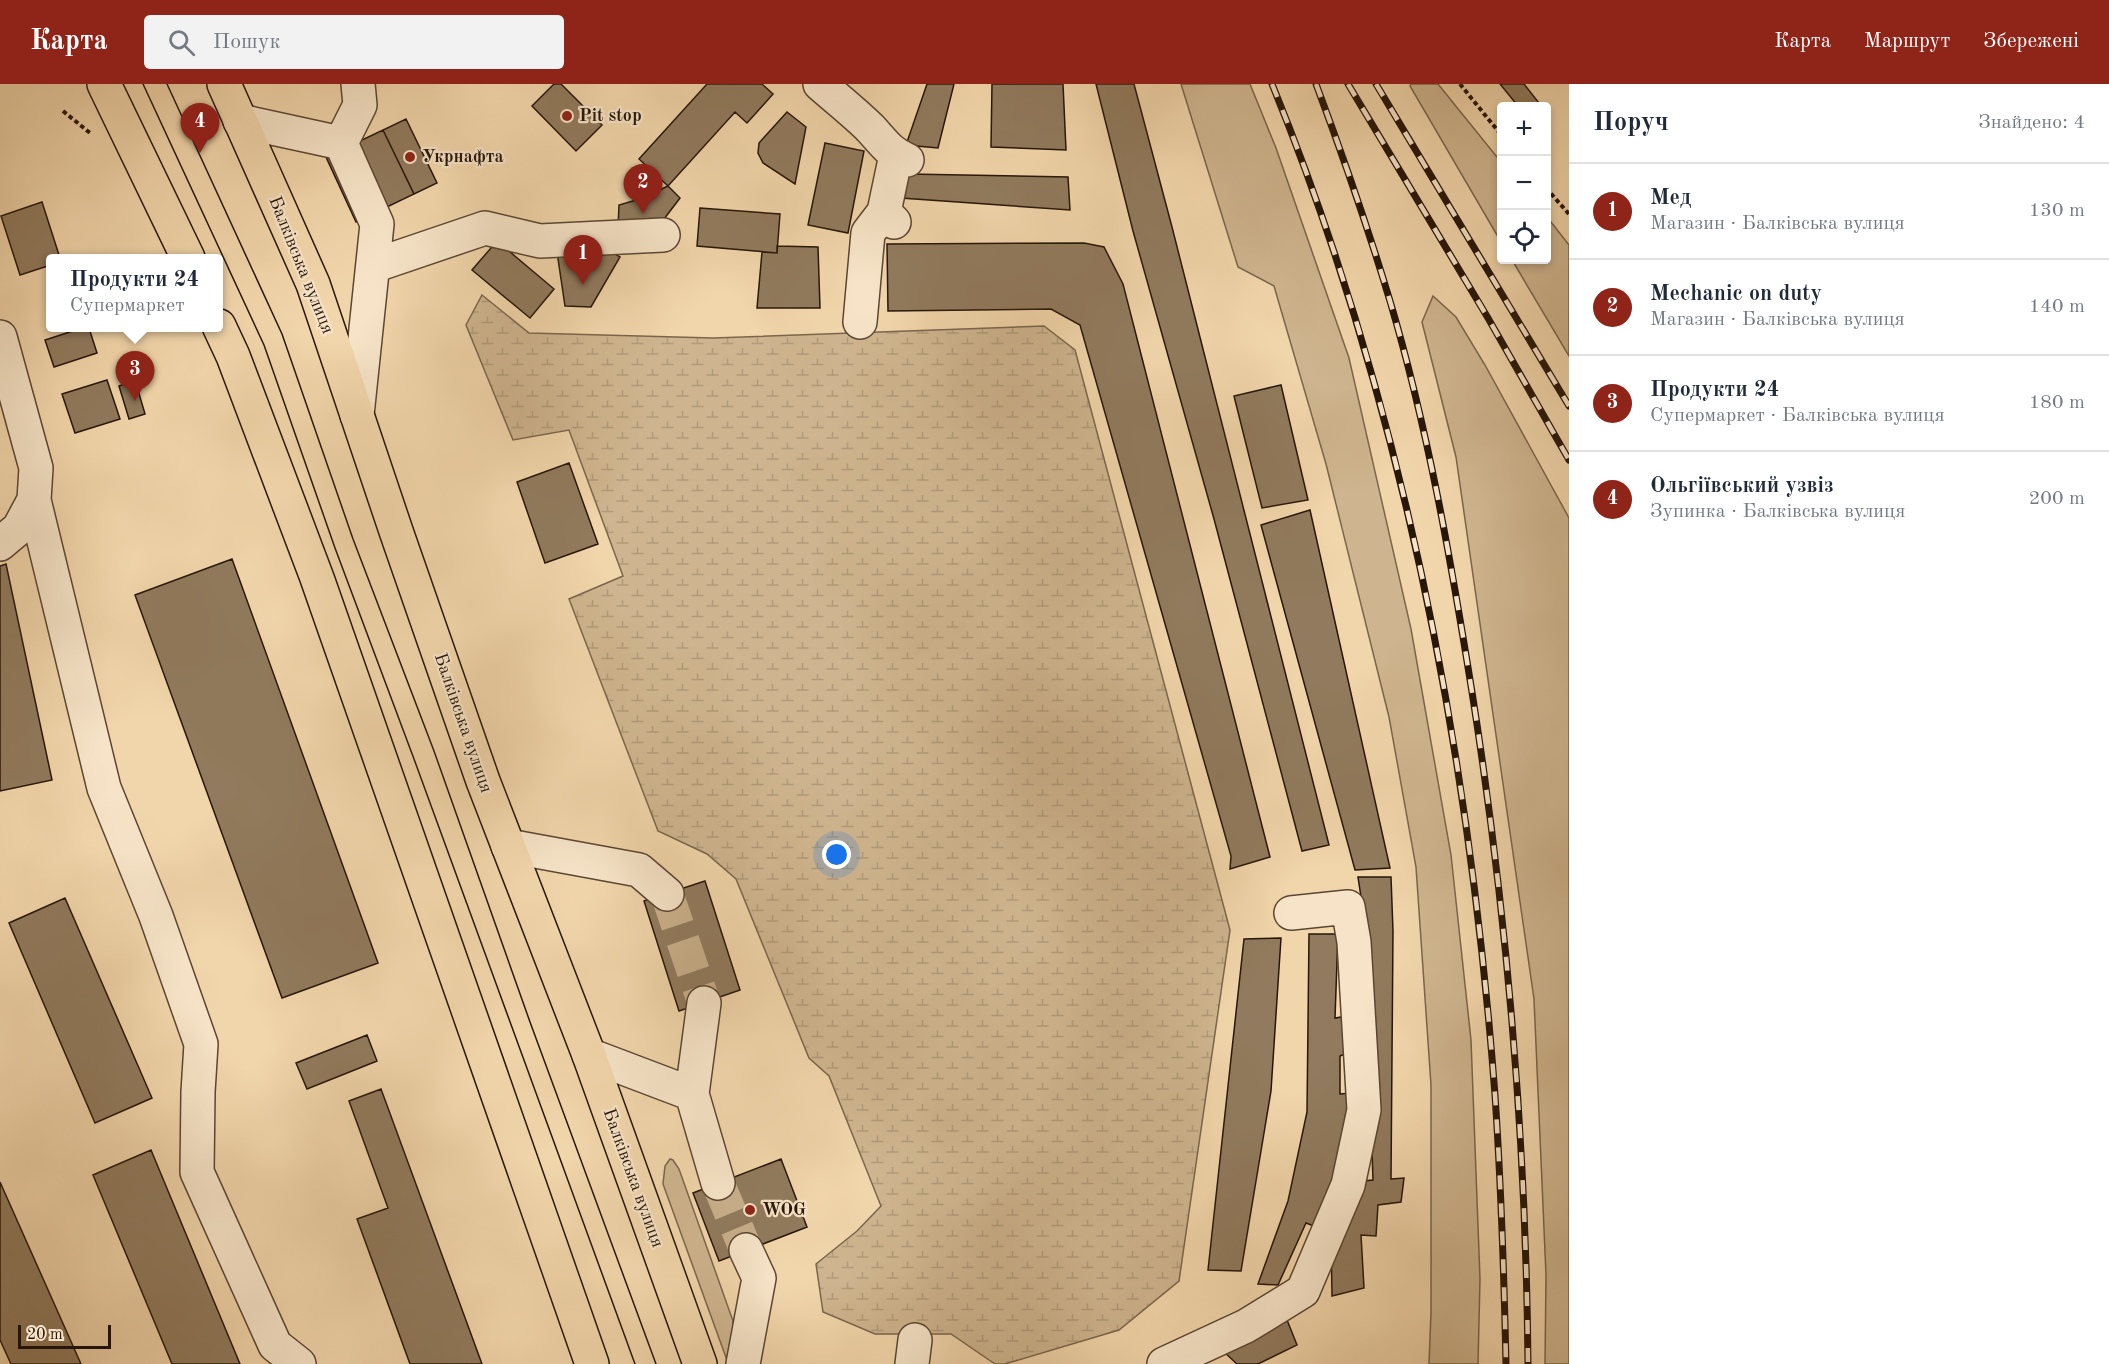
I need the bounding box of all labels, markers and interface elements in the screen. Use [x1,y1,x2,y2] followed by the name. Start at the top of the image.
[144,15,564,69] search box
[165,26,198,59] icon: search
[30,28,108,56] text: Карта
[213,31,281,53] text: Пошук
[1774,31,1831,52] text: Карта
[1864,31,1950,52] text: Маршрут
[1983,31,2079,52] text: Збережені
[1497,102,1551,264] map controls
[1497,102,1551,156] button: +
[180,104,220,153] pin: 4
[579,107,642,125] place label: Pit stop
[560,109,574,123] marker: Pit stop
[1593,110,1669,136] text: Поруч
[1978,113,2085,133] text: Знайдено: 4
[422,148,504,167] place label: Укрнафта
[403,150,417,164] marker: Укрнафта
[1497,156,1551,210] button: −
[624,164,662,214] pin: 2
[1650,187,1691,209] text: Мед
[265,194,337,336] street label: Балківська вулиця
[1607,201,1618,221] text: 1
[2029,201,2085,221] text: 130 m
[1497,210,1551,264] button: locate
[1650,214,1905,234] text: Магазин · Балківська вулиця
[564,236,602,285] pin: 1
[46,254,223,332] popup
[70,269,199,291] text: Продукти 24
[1650,283,1822,305] text: Mechanic on duty
[70,296,185,316] text: Супермаркет
[1607,297,1618,317] text: 2
[2029,297,2085,317] text: 140 m
[1650,310,1905,330] text: Магазин · Балківська вулиця
[116,352,154,401] pin: 3
[1650,379,1779,401] text: Продукти 24
[1607,393,1618,413] text: 3
[2029,393,2085,413] text: 180 m
[1650,406,1945,426] text: Супермаркет · Балківська вулиця
[1650,475,1834,497] text: Ольгіївський узвіз
[1607,489,1618,509] text: 4
[2029,489,2085,509] text: 200 m
[1650,502,1905,522] text: Зупинка · Балківська вулиця
[431,651,495,795] street label: Балківська вулиця
[822,840,851,869] your location
[599,1106,667,1250] street label: Балківська вулиця
[762,1201,806,1219] place label: WOG
[743,1203,757,1217] marker: WOG
[18,1322,111,1350] scale bar
[27,1327,63,1343] text: 20 m

